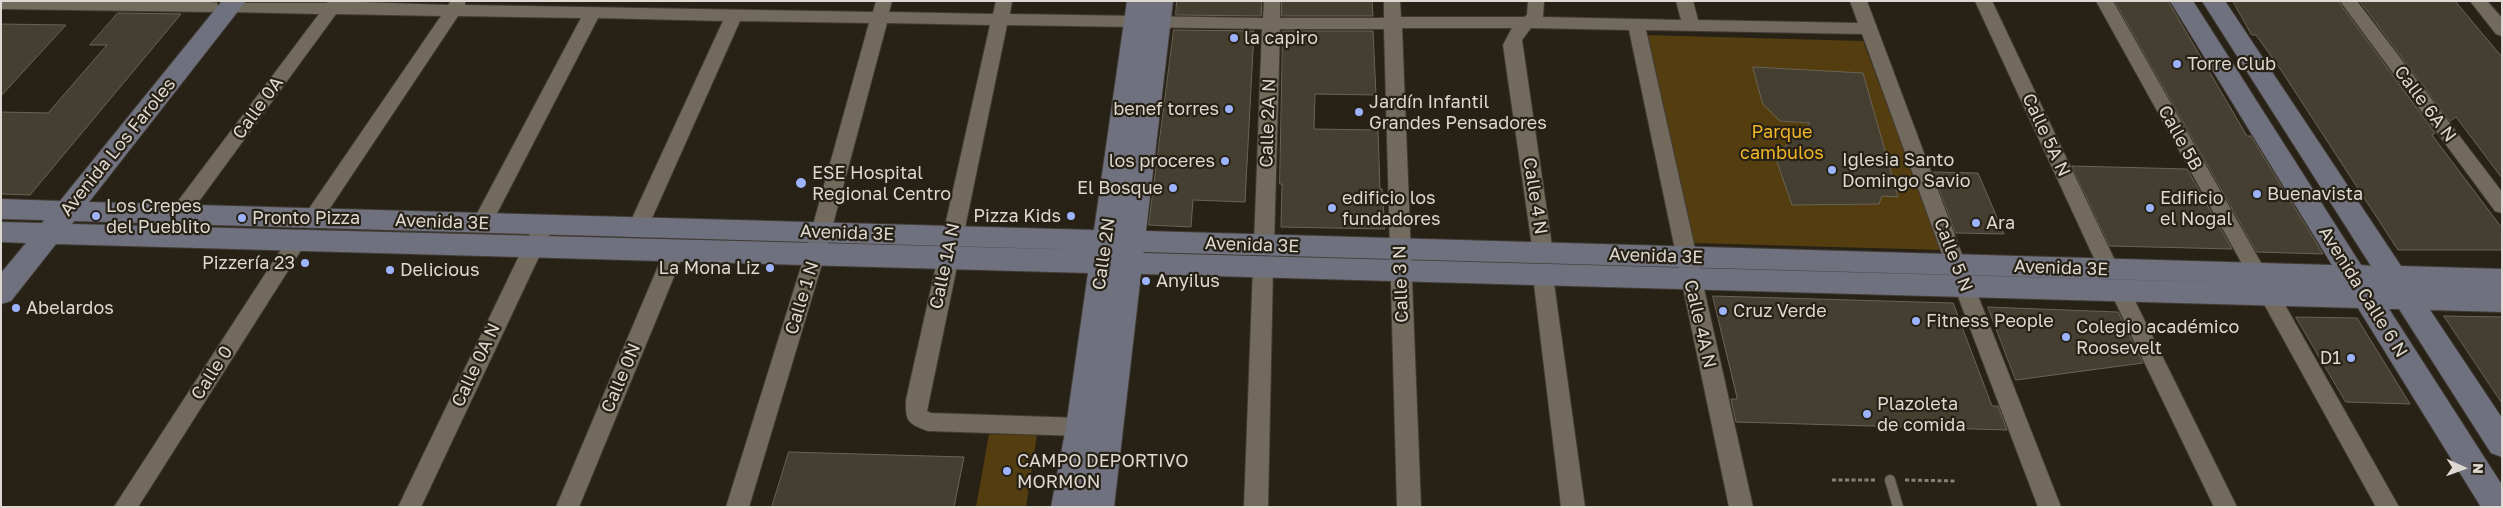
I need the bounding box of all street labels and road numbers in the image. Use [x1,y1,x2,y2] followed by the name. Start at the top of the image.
[2389,62,2461,146] street label: Calle 6A N
[228,73,288,143] street label: Calle 0A
[56,74,180,220] street label: Avenida Los Faroles
[1256,78,1280,168] street label: Calle 2A N
[2017,90,2075,180] street label: Calle 5A N
[2153,102,2207,174] street label: Calle 5B
[1518,156,1552,236] street label: Calle 4 N
[395,210,489,234] street label: Avenida 3E
[1929,215,1977,295] street label: Calle 5 N
[1088,216,1120,292] street label: Calle 2N
[800,221,894,245] street label: Avenida 3E
[925,221,965,311] street label: Calle 1A N
[2314,222,2412,362] street label: Avenida Calle 6 N
[1205,233,1299,257] street label: Avenida 3E
[1609,244,1703,268] street label: Avenida 3E
[1389,245,1413,323] street label: Calle 3 N
[2014,256,2108,280] street label: Avenida 3E
[781,259,823,337] street label: Calle 1 N
[1679,278,1721,370] street label: Calle 4A N
[447,320,505,410] street label: Calle 0A N
[597,340,645,416] street label: Calle 0N
[187,342,237,404] street label: Calle 0

